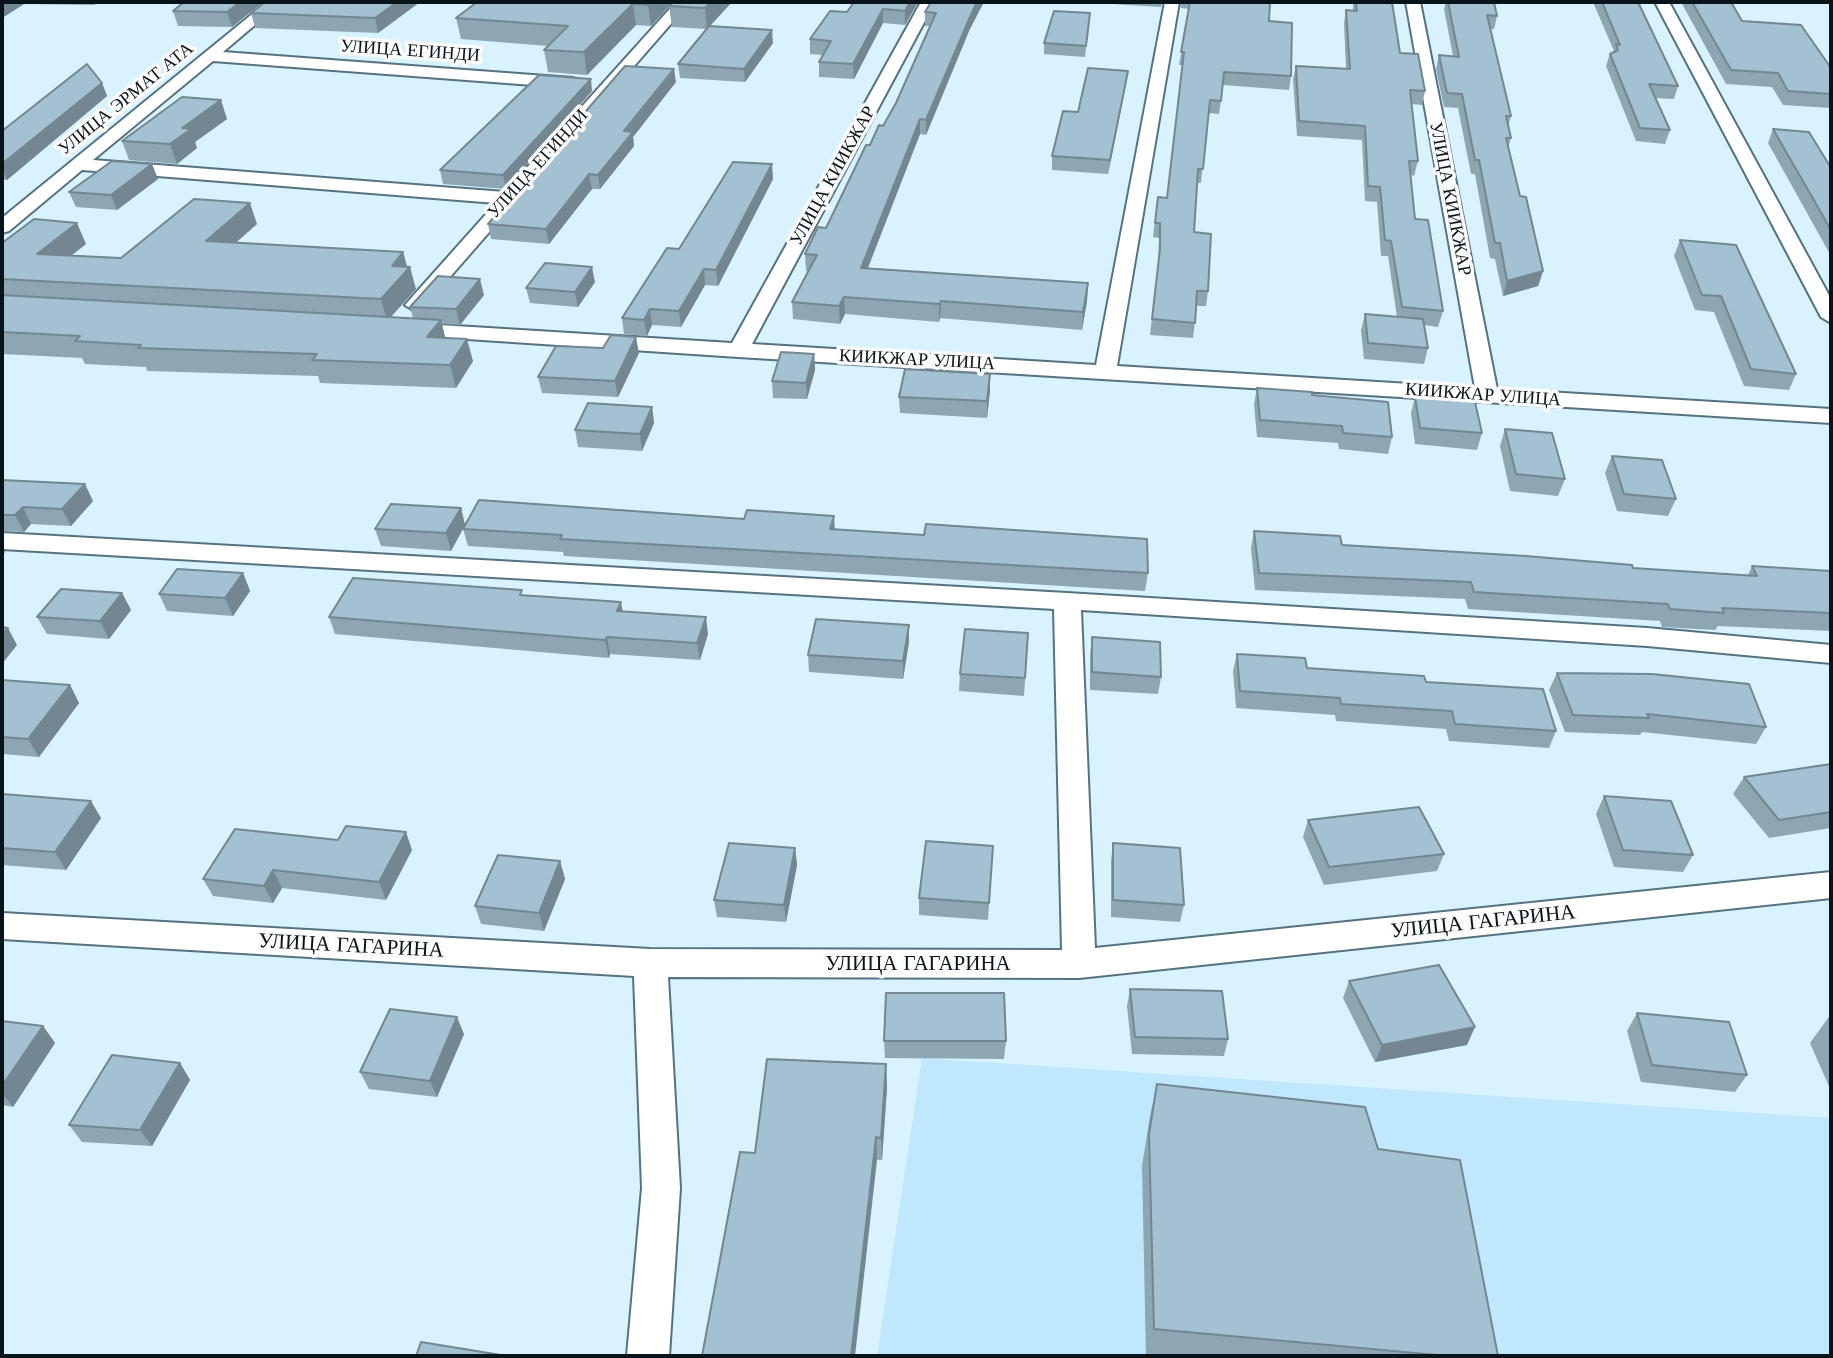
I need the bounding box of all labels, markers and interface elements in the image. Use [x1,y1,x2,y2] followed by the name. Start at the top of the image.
[340,35,480,67] street label: УЛИЦА ЕГИНДИ
[54,38,198,160] street label: УЛИЦА ЭРМАТ АТА
[786,102,880,250] street label: УЛИЦА КИИКЖАР
[483,105,593,223] street label: УЛИЦА ЕГИНДИ
[1424,120,1476,278] street label: УЛИЦА КИИКЖАР
[838,345,996,375] street label: КИИКЖАР УЛИЦА
[1404,379,1562,411] street label: КИИКЖАР УЛИЦА
[1389,900,1577,944] street label: УЛИЦА ГАГАРИНА
[258,929,444,963] street label: УЛИЦА ГАГАРИНА
[825,951,1011,977] street label: УЛИЦА ГАГАРИНА

